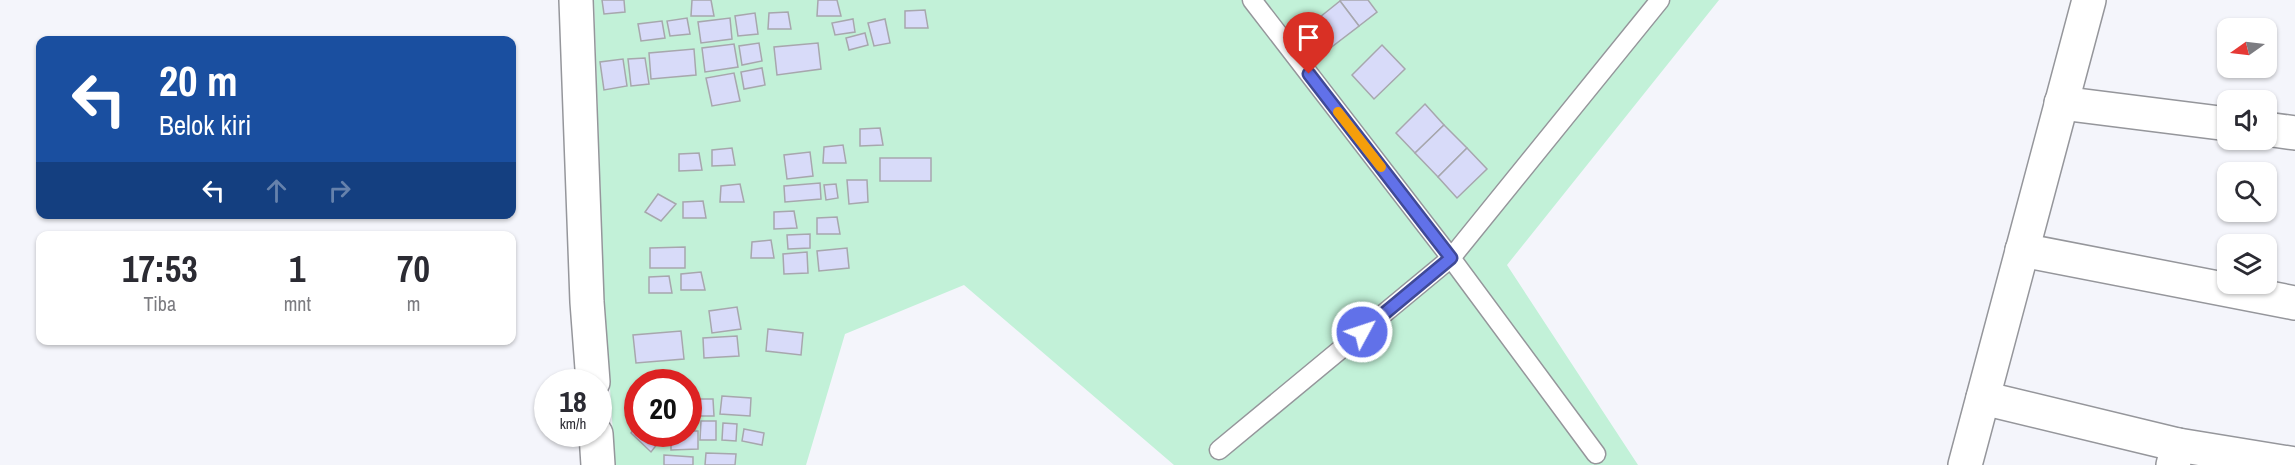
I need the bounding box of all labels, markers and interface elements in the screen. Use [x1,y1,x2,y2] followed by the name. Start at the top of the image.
[1283,12,1334,74] pin
[2217,18,2277,78] north arrow
[2217,18,2277,294] map controls
[1292,21,1325,54] icon: arrive
[159,53,238,109] text: 20 m
[60,60,138,138] icon: left
[2217,90,2277,150] button: sound
[159,107,251,143] text: Belok kiri
[2217,162,2277,222] button: search
[197,174,230,207] icon: left
[260,174,293,207] icon: ahead
[323,174,356,207] icon: right
[2217,234,2277,294] button: layers
[122,245,198,293] text: 17:53
[289,245,306,293] text: 1
[397,245,430,293] text: 70
[144,290,176,317] text: Tiba
[284,290,311,317] text: mnt
[407,290,420,317] text: m
[1330,300,1394,364] position arrow
[624,369,702,447] speed limit sign: 20
[559,381,587,421] text: 18
[560,413,586,434] text: km/h

